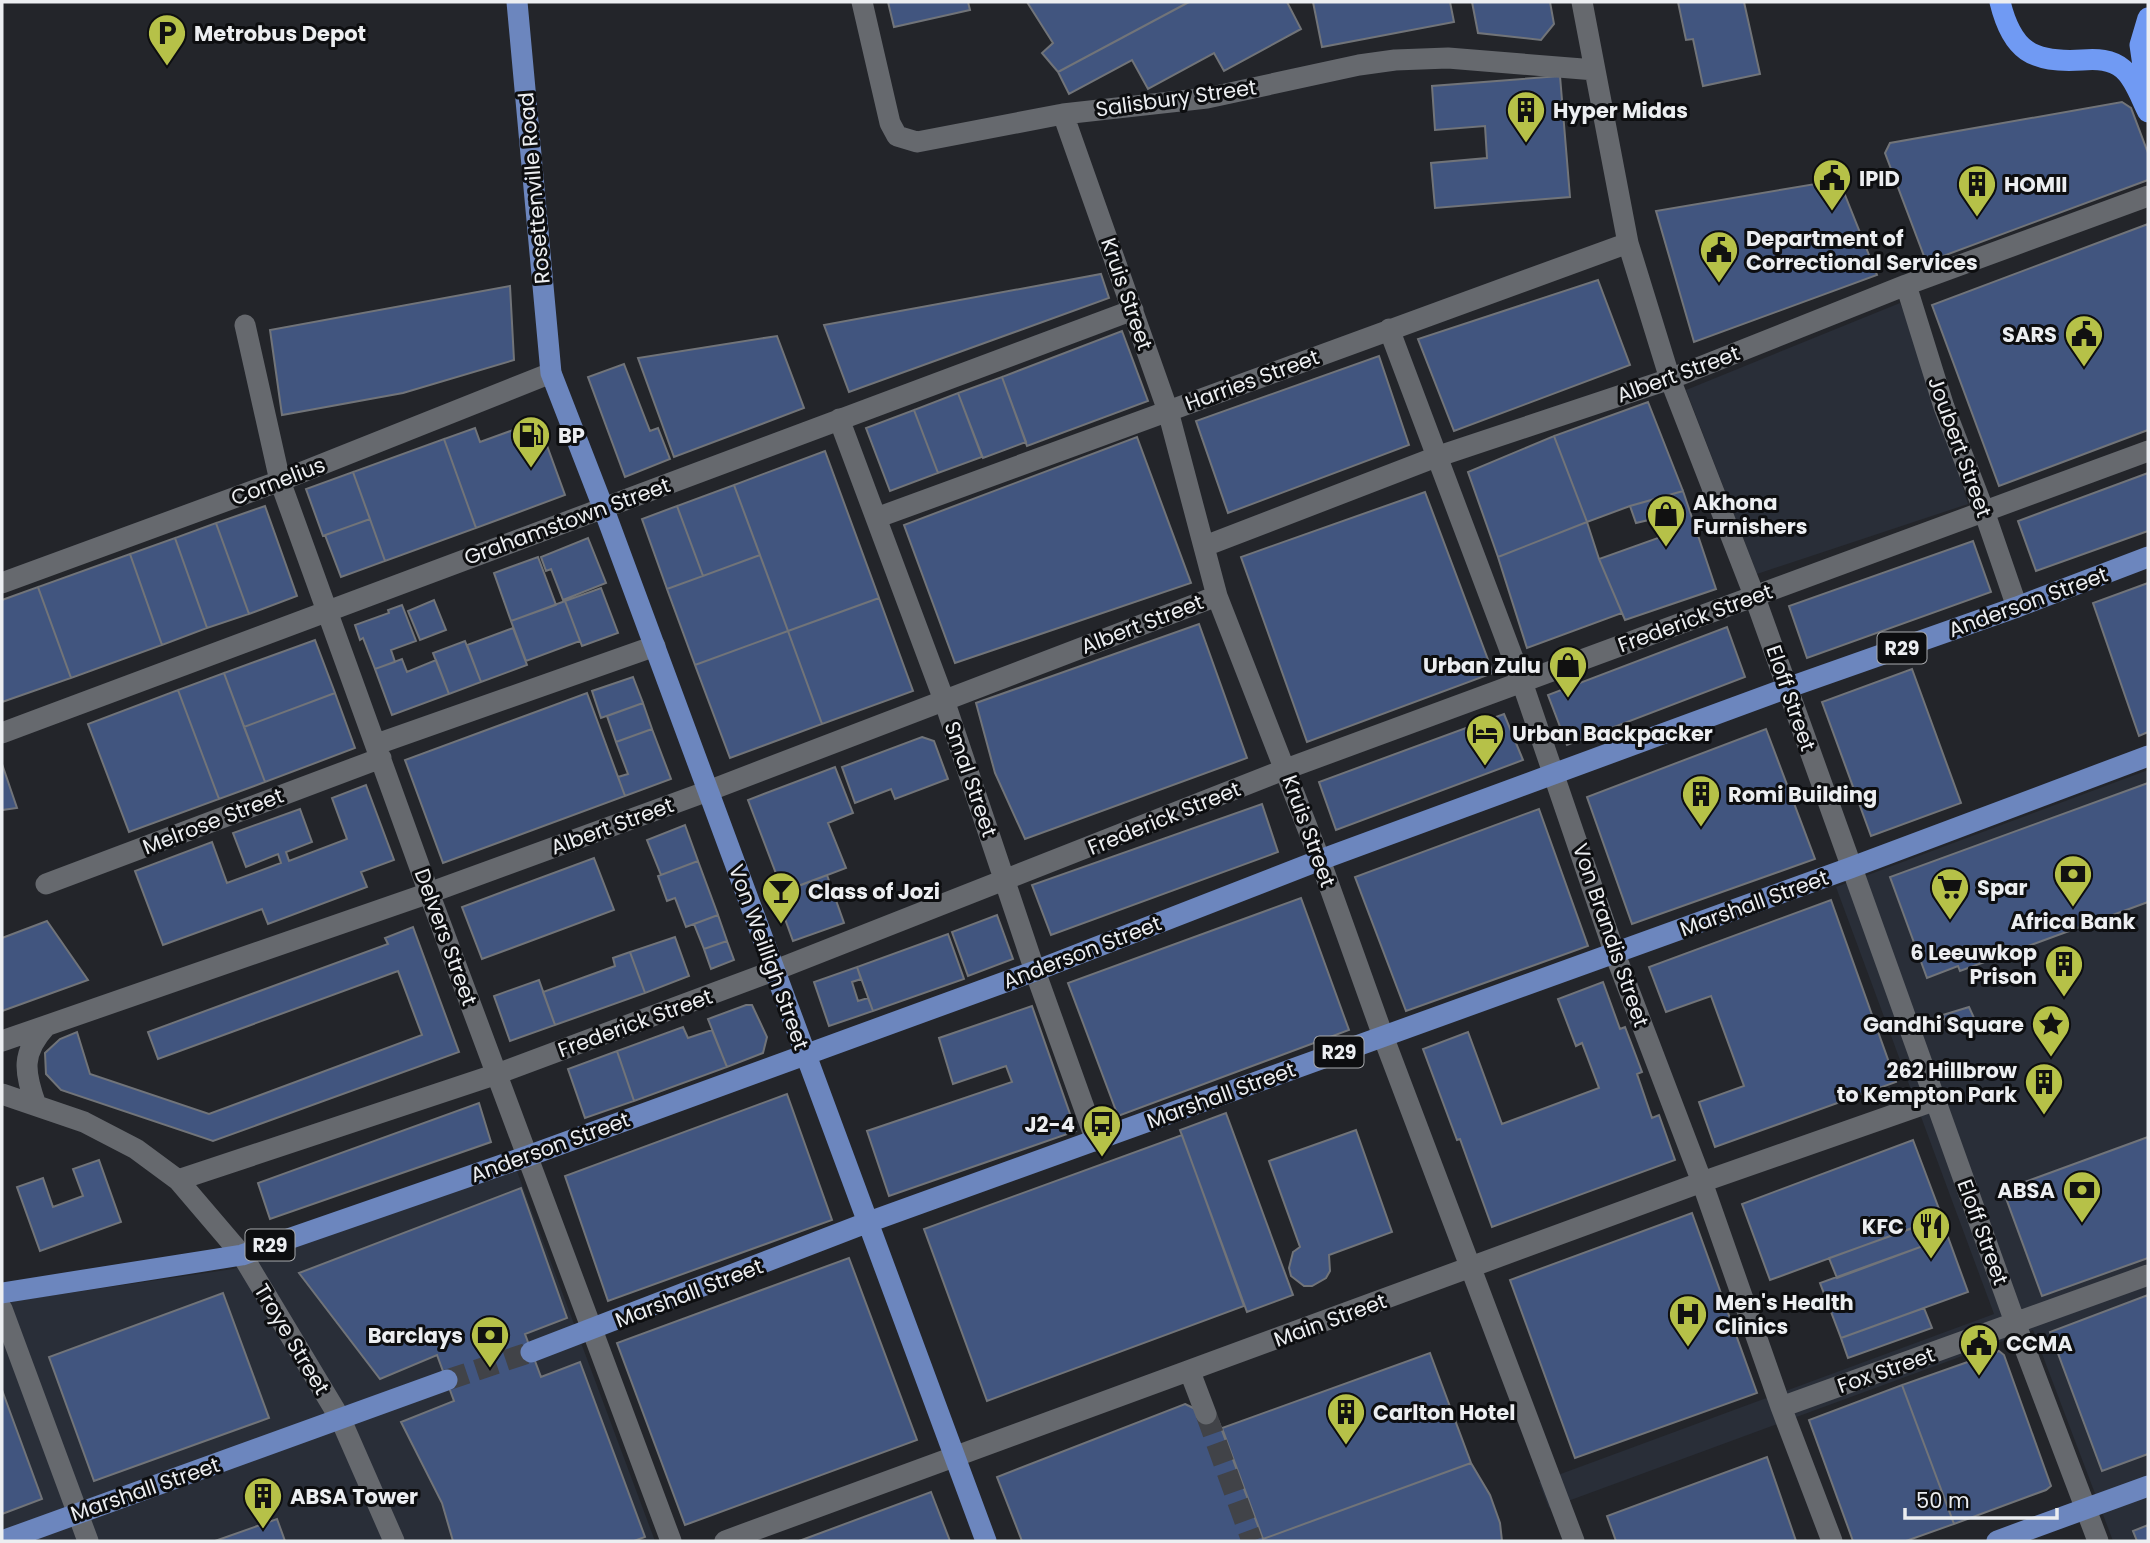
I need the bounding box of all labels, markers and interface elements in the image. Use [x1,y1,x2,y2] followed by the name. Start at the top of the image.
[146,12,188,67] parking icon: Metrobus Depot
[194,19,366,48] place label: Metrobus Depot
[1094,72,1258,124] street label: Salisbury Street
[1505,89,1547,144] building icon: Hyper Midas
[511,91,557,285] street label: Rosettenville Road
[1553,96,1688,125] place label: Hyper Midas
[1811,157,1853,212] public building icon: IPID
[1956,163,1998,218] building icon: HOMII
[1859,164,1900,193] place label: IPID
[2004,170,2068,199] place label: HOMII
[1746,224,1978,277] place label: Department of Correctional Services
[1698,229,1740,284] public building icon: Department of Correctional Services
[1094,234,1160,354] street label: Kruis Street
[2063,313,2105,368] public building icon: SARS
[2002,320,2057,349] place label: SARS
[1612,338,1744,410] street label: Albert Street
[1181,342,1323,418] street label: Harries Street
[1921,373,1999,521] street label: Joubert Street
[510,414,552,469] fuel station icon: BP
[558,421,585,450] place label: BP
[227,450,329,512] street label: Cornelius
[460,470,674,572] street label: Grahamstown Street
[1693,488,1808,541] place label: Akhona Furnishers
[1645,493,1687,548] shop icon: Akhona Furnishers
[1944,560,2112,644] street label: Anderson Street
[1614,577,1776,659] street label: Frederick Street
[1077,587,1207,661] street label: Albert Street
[1878,632,1926,664] road number: R29
[1759,641,1823,755] street label: Eloff Street
[1547,644,1589,699] shop icon: Urban Zulu
[1423,651,1541,680] place label: Urban Zulu
[1464,712,1506,767] hotel icon: Urban Backpacker
[938,717,1004,841] street label: Smal Street
[1512,719,1713,748] place label: Urban Backpacker
[1275,771,1343,891] street label: Kruis Street
[1680,773,1722,828] building icon: Romi Building
[1083,774,1245,862] street label: Frederick Street
[1728,780,1877,809] place label: Romi Building
[138,781,288,861] street label: Melrose Street
[546,790,678,862] street label: Albert Street
[1566,839,1656,1031] street label: Von Brandis Street
[2052,853,2094,908] bank icon: Africa Bank
[722,860,816,1054] street label: Von Weilligh Street
[1676,863,1832,943] street label: Marshall Street
[408,865,484,1009] street label: Delvers Street
[1929,866,1971,921] supermarket icon: Spar
[760,870,802,925] bar icon: Class of Jozi
[1977,873,2027,902] place label: Spar
[808,877,940,906] place label: Class of Jozi
[2011,907,2135,936] place label: Africa Bank
[999,908,1165,996] street label: Anderson Street
[1910,938,2037,991] place label: 6 Leeuwkop Prison
[2043,943,2085,998] building icon: 6 Leeuwkop Prison
[554,982,716,1064] street label: Frederick Street
[2030,1003,2072,1058] place icon: Gandhi Square
[1863,1010,2024,1039] place label: Gandhi Square
[1314,1036,1364,1068] road number: R29
[1143,1055,1299,1135] street label: Marshall Street
[1837,1056,2018,1109] place label: 262 Hillbrow to Kempton Park
[2023,1061,2065,1116] building icon: 262 Hillbrow to Kempton Park
[1081,1103,1123,1158] bus stop icon: J2-4
[466,1105,634,1189] street label: Anderson Street
[1024,1110,1075,1139] place label: J2-4
[2061,1169,2103,1224] bank icon: ABSA
[1951,1175,2015,1289] street label: Eloff Street
[1997,1176,2056,1205] place label: ABSA
[1910,1205,1952,1260] restaurant icon: KFC
[1862,1212,1904,1241] place label: KFC
[246,1230,294,1260] road number: R29
[611,1251,767,1335] street label: Marshall Street
[247,1278,337,1400] street label: Troye Street
[1270,1286,1390,1354] street label: Main Street
[1715,1288,1854,1341] place label: Men's Health Clinics
[1667,1293,1709,1348] hospital icon: Men's Health Clinics
[469,1314,511,1369] bank icon: Barclays
[368,1321,463,1350] place label: Barclays
[1958,1322,2000,1377] public building icon: CCMA
[2006,1329,2073,1358] place label: CCMA
[1833,1340,1939,1400] street label: Fox Street
[1325,1391,1367,1446] building icon: Carlton Hotel
[1373,1398,1515,1427] place label: Carlton Hotel
[66,1450,224,1528] street label: Marshall Street
[242,1475,284,1530] building icon: ABSA Tower
[1905,1476,2057,1520] scale bar
[290,1482,418,1511] place label: ABSA Tower
[1916,1486,1970,1515] text: 50 m

